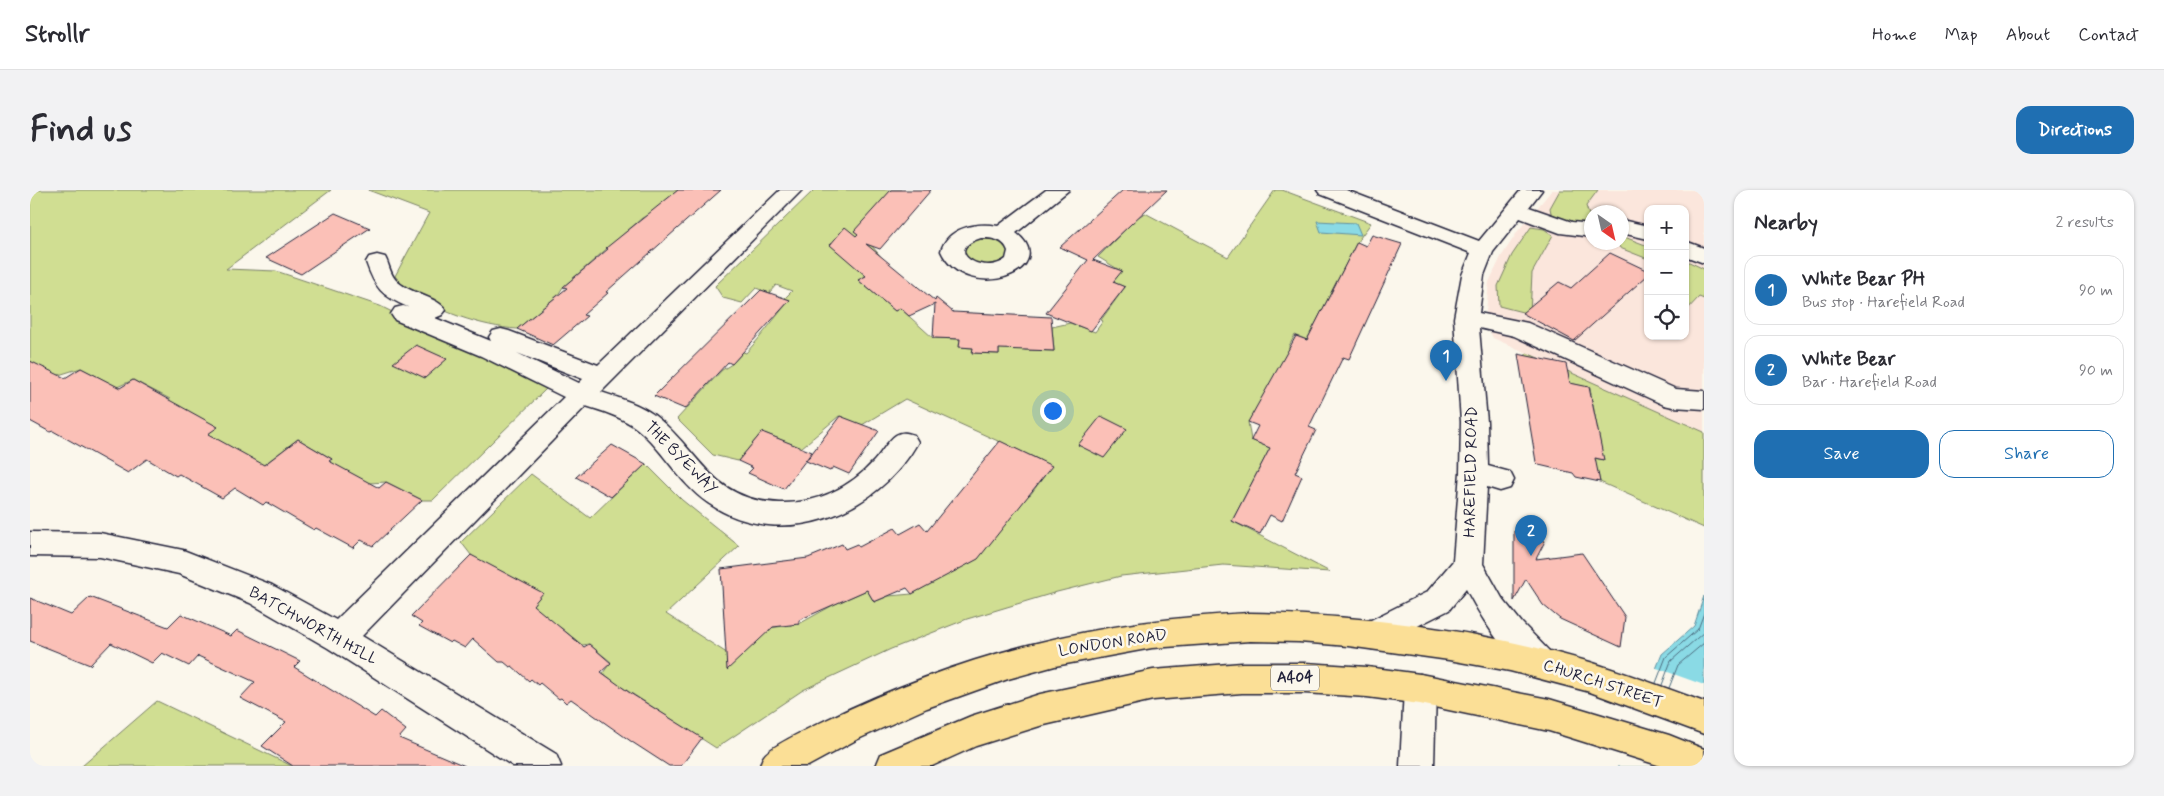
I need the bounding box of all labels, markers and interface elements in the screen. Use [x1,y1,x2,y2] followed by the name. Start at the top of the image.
[25,19,89,50] text: Strollr
[1872,23,1917,47] text: Home
[1945,23,1978,47] text: Map
[2006,23,2050,47] text: About
[2078,23,2139,47] text: Contact
[2016,106,2134,154] button: Directions
[30,107,132,153] text: Find us
[1584,205,1629,250] north arrow
[1644,205,1689,340] map controls
[1644,205,1689,250] button: +
[1754,209,1818,237] text: Nearby
[2056,212,2114,233] text: 2 results
[1644,250,1689,295] button: −
[1802,267,1925,292] text: White Bear PH
[1767,280,1775,301] text: 1
[2079,280,2113,301] text: 90 m
[1802,292,1965,313] text: Bus stop · Harefield Road
[1644,295,1689,340] button: locate
[1430,340,1462,381] pin: 1
[1802,347,1895,372] text: White Bear
[1767,360,1775,381] text: 2
[2079,360,2113,381] text: 90 m
[1802,372,1937,393] text: Bar · Harefield Road
[1040,398,1066,424] your location
[1459,406,1483,538] street label: HAREFIELD ROAD
[640,417,722,499] street label: THE BYEWAY
[1754,430,1929,478] button: Save
[1939,430,2114,478] button: Share
[1515,515,1547,556] pin: 2
[245,582,381,670] street label: BATCHWORTH HILL
[1057,624,1169,662] street label: LONDON ROAD
[1540,655,1666,713] street label: CHURCH STREET
[1271,666,1319,690] road number: A404

